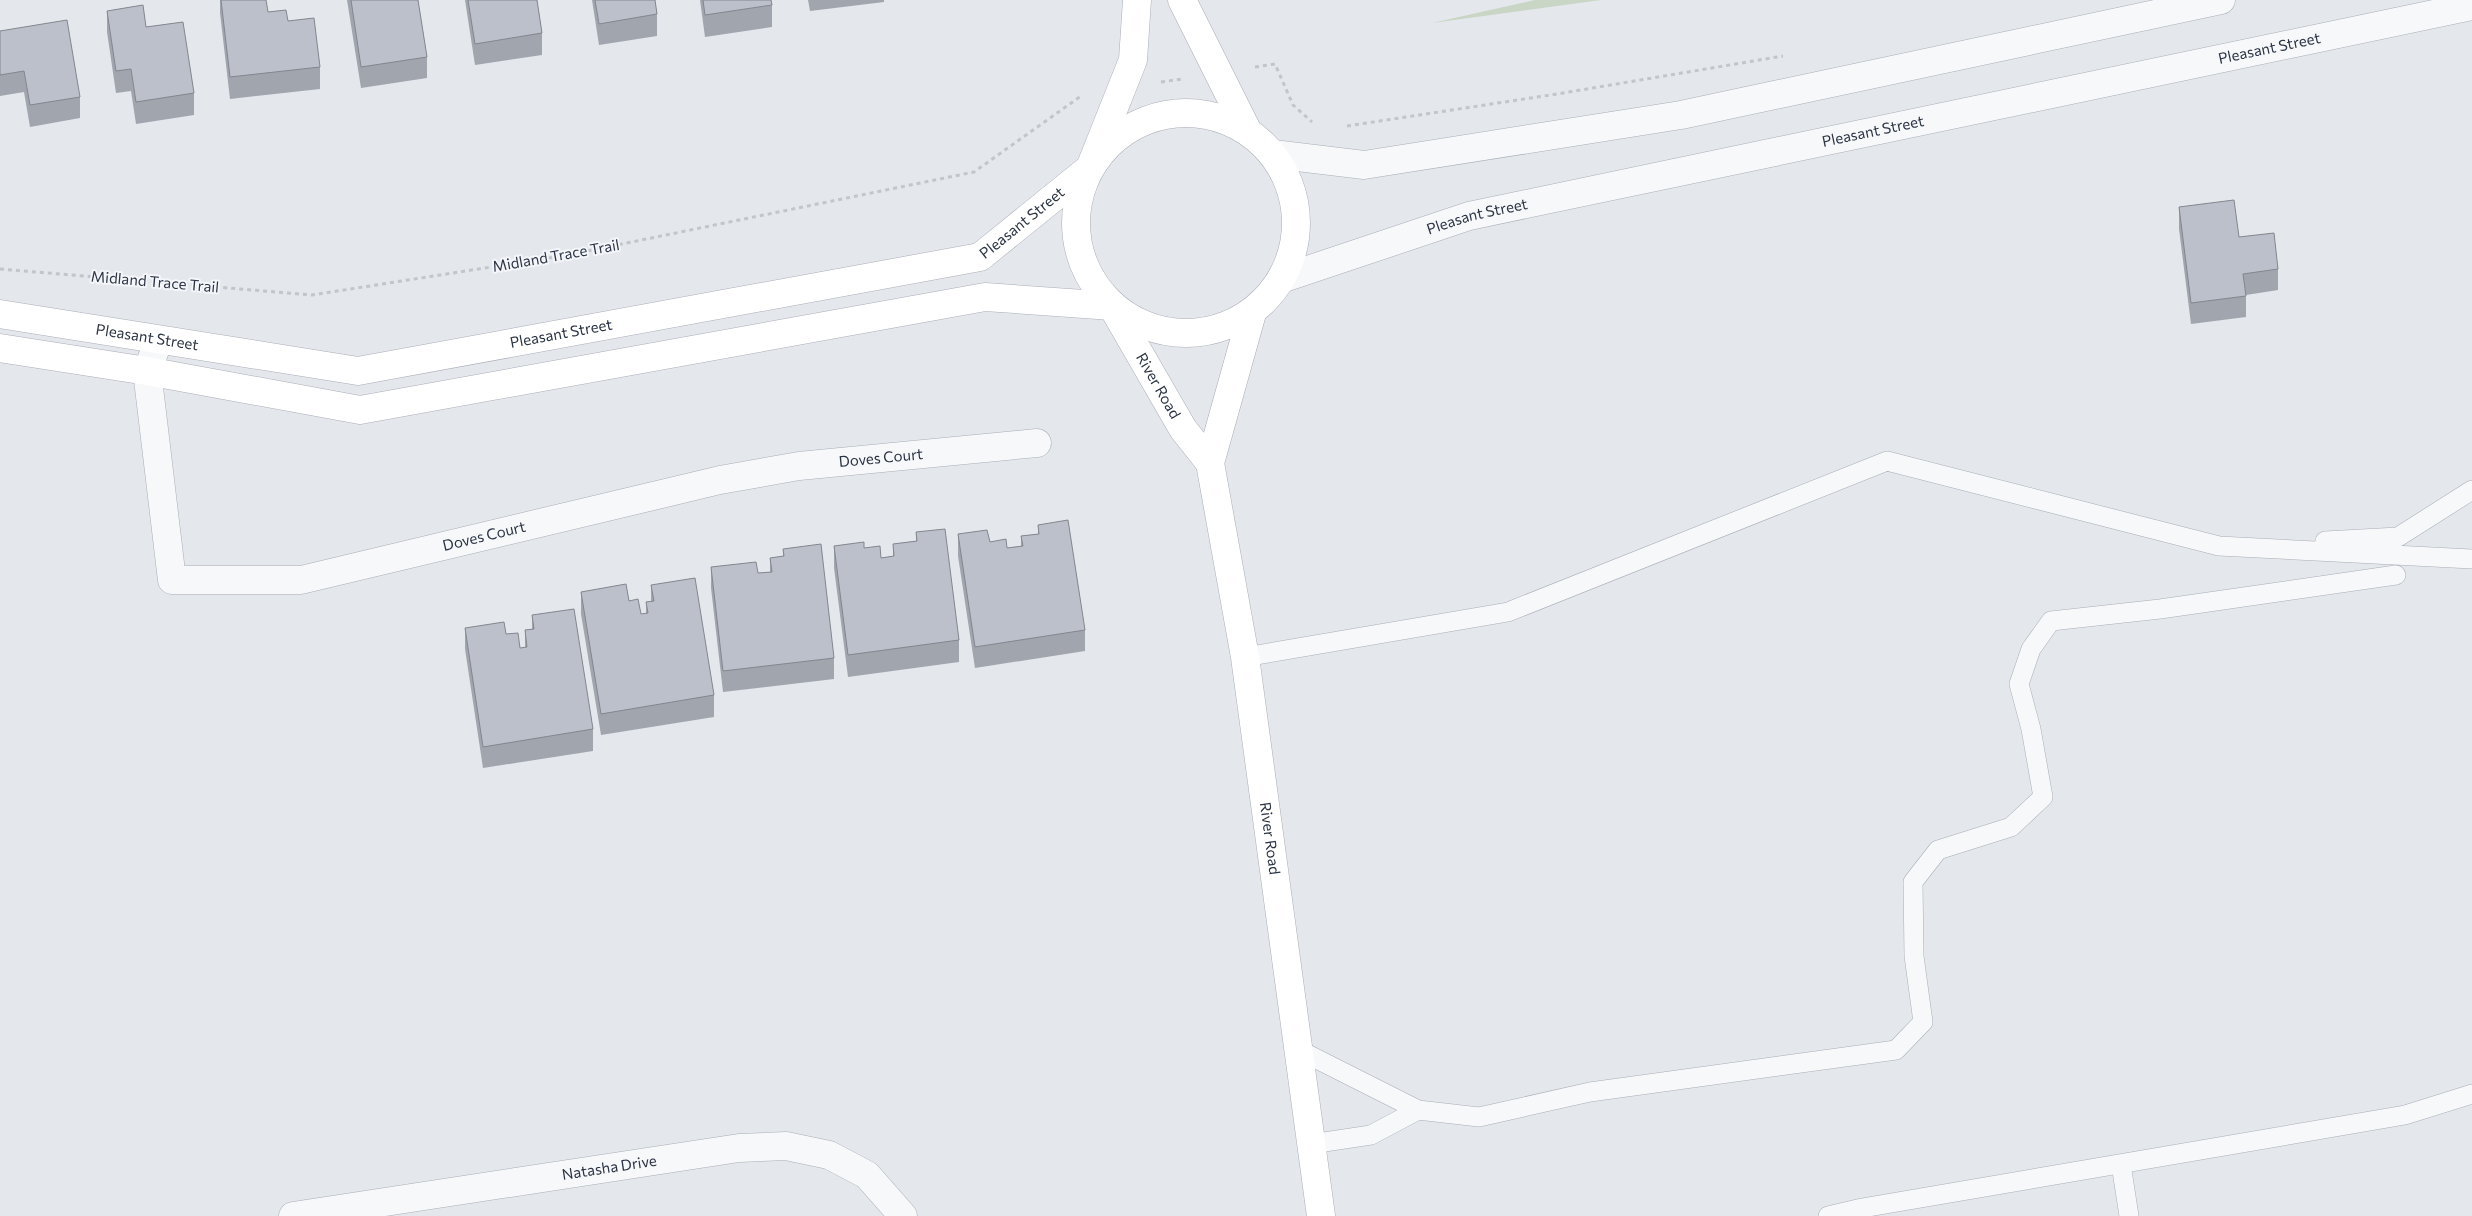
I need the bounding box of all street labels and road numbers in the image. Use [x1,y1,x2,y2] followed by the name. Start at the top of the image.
[2217,28,2322,67] street label: Pleasant Street
[1820,111,1925,150] street label: Pleasant Street
[975,183,1067,262] street label: Pleasant Street
[1424,194,1529,238] street label: Pleasant Street
[491,235,621,275] street label: Midland Trace Trail
[90,266,220,296] street label: Midland Trace Trail
[508,315,614,351] street label: Pleasant Street
[95,319,200,353] street label: Pleasant Street
[1133,349,1185,422] street label: River Road
[838,444,924,470] street label: Doves Court
[441,517,527,554] street label: Doves Court
[1257,801,1285,876] street label: River Road
[561,1151,658,1183] street label: Natasha Drive

